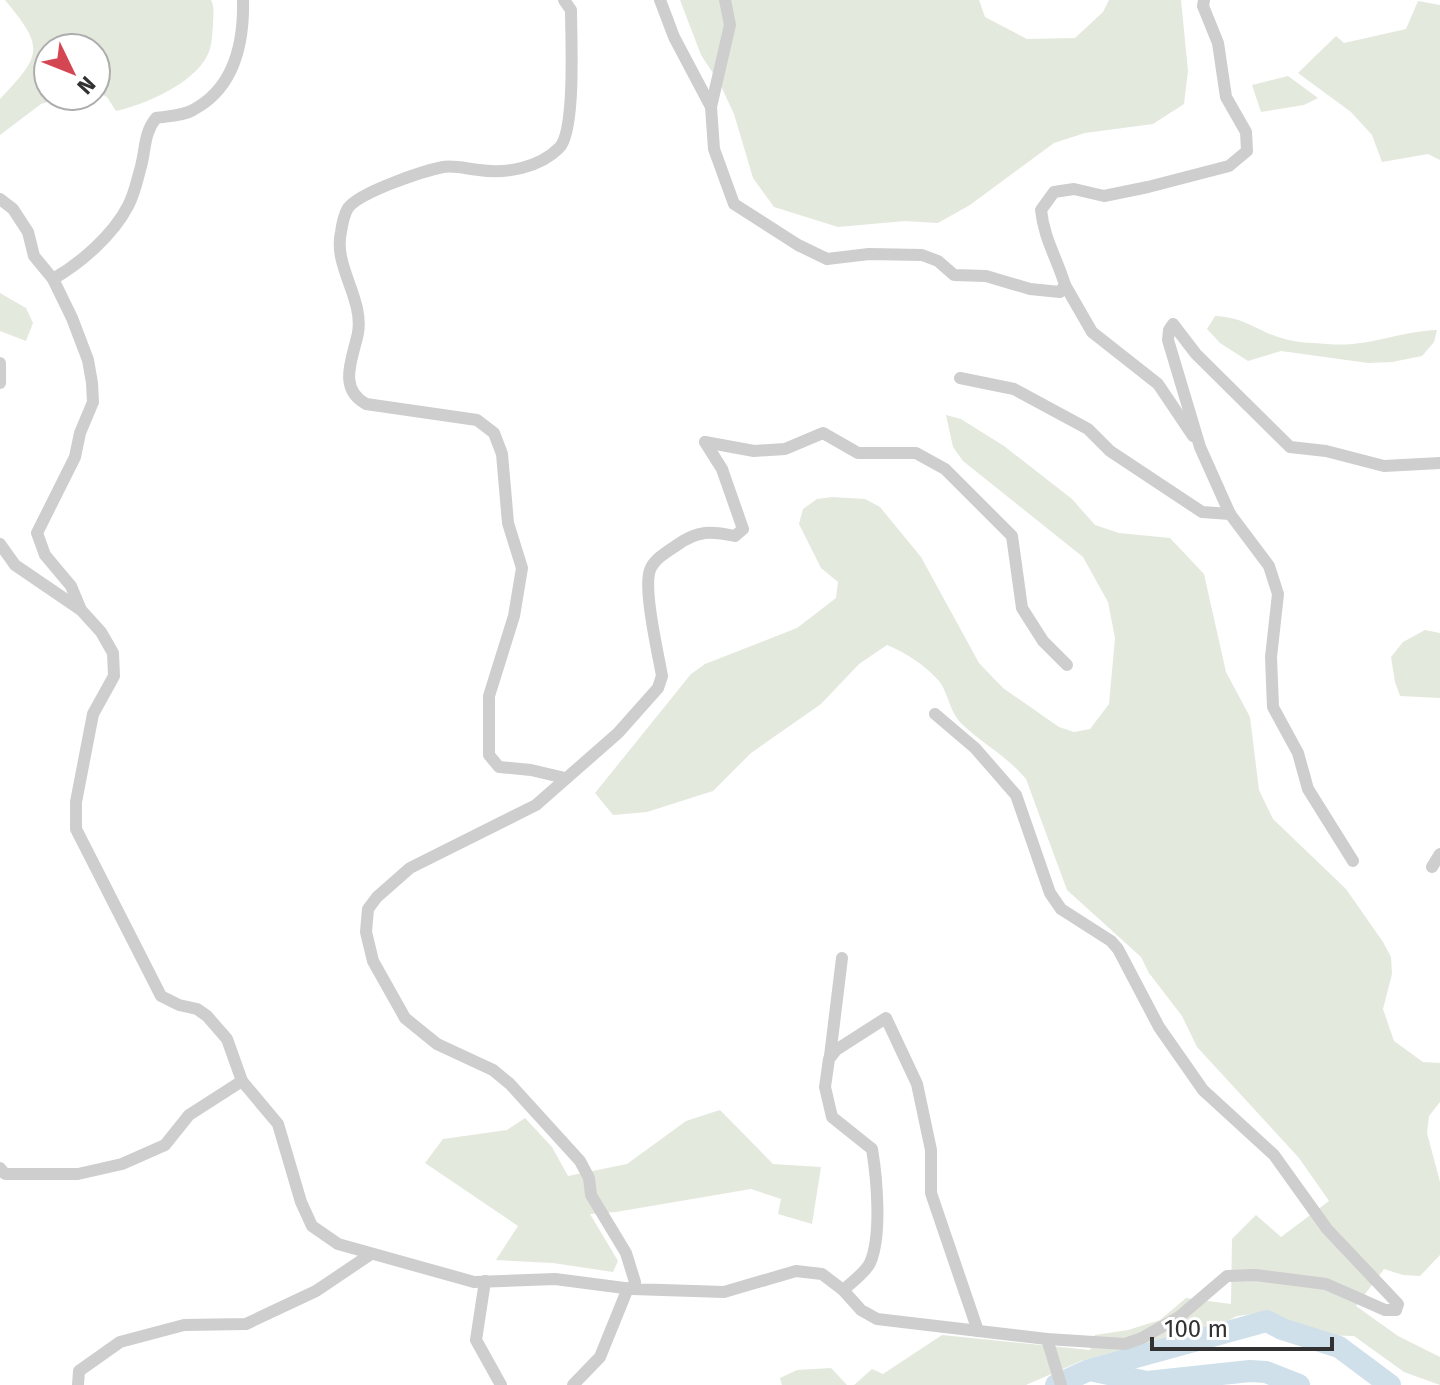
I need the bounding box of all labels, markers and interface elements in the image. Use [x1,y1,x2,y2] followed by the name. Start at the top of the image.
[32,32,112,112] north arrow
[71,71,101,100] text: N
[1152,1301,1332,1351] scale bar
[1164,1315,1228,1343] text: 100 m

